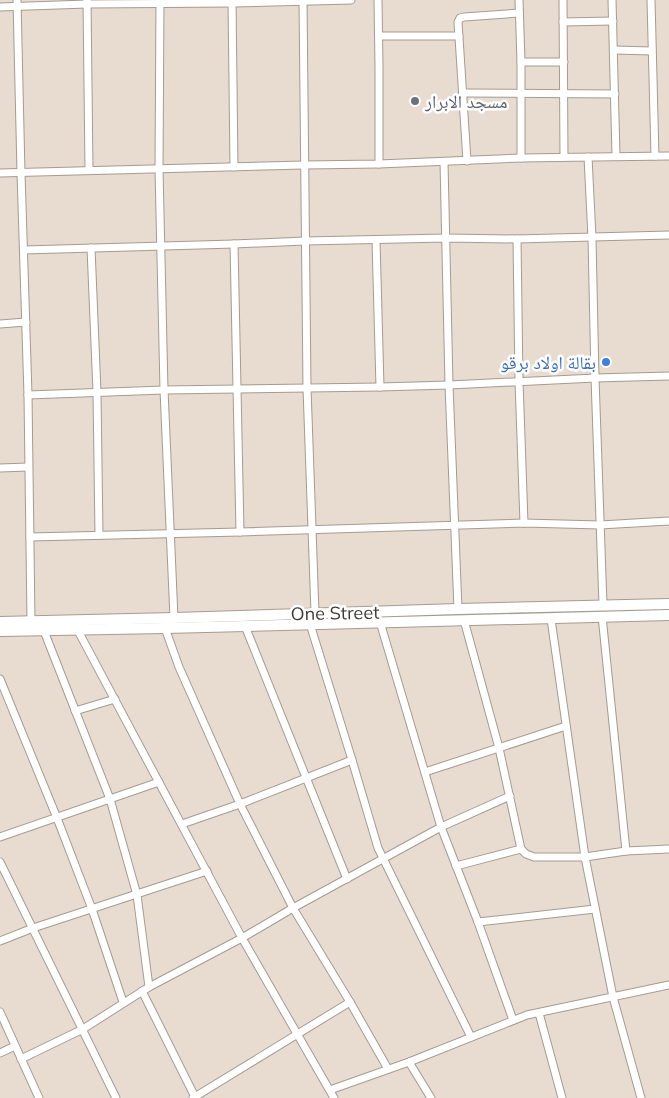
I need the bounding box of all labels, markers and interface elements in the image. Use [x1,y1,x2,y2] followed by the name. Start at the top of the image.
[424,90,507,113] place label: مسجد الابرار
[409,95,421,107] marker: مسجد الابرار
[500,351,596,374] place label: بقالة اولاد برقو
[600,356,612,368] marker: بقالة اولاد برقو
[290,601,380,625] street label: One Street

